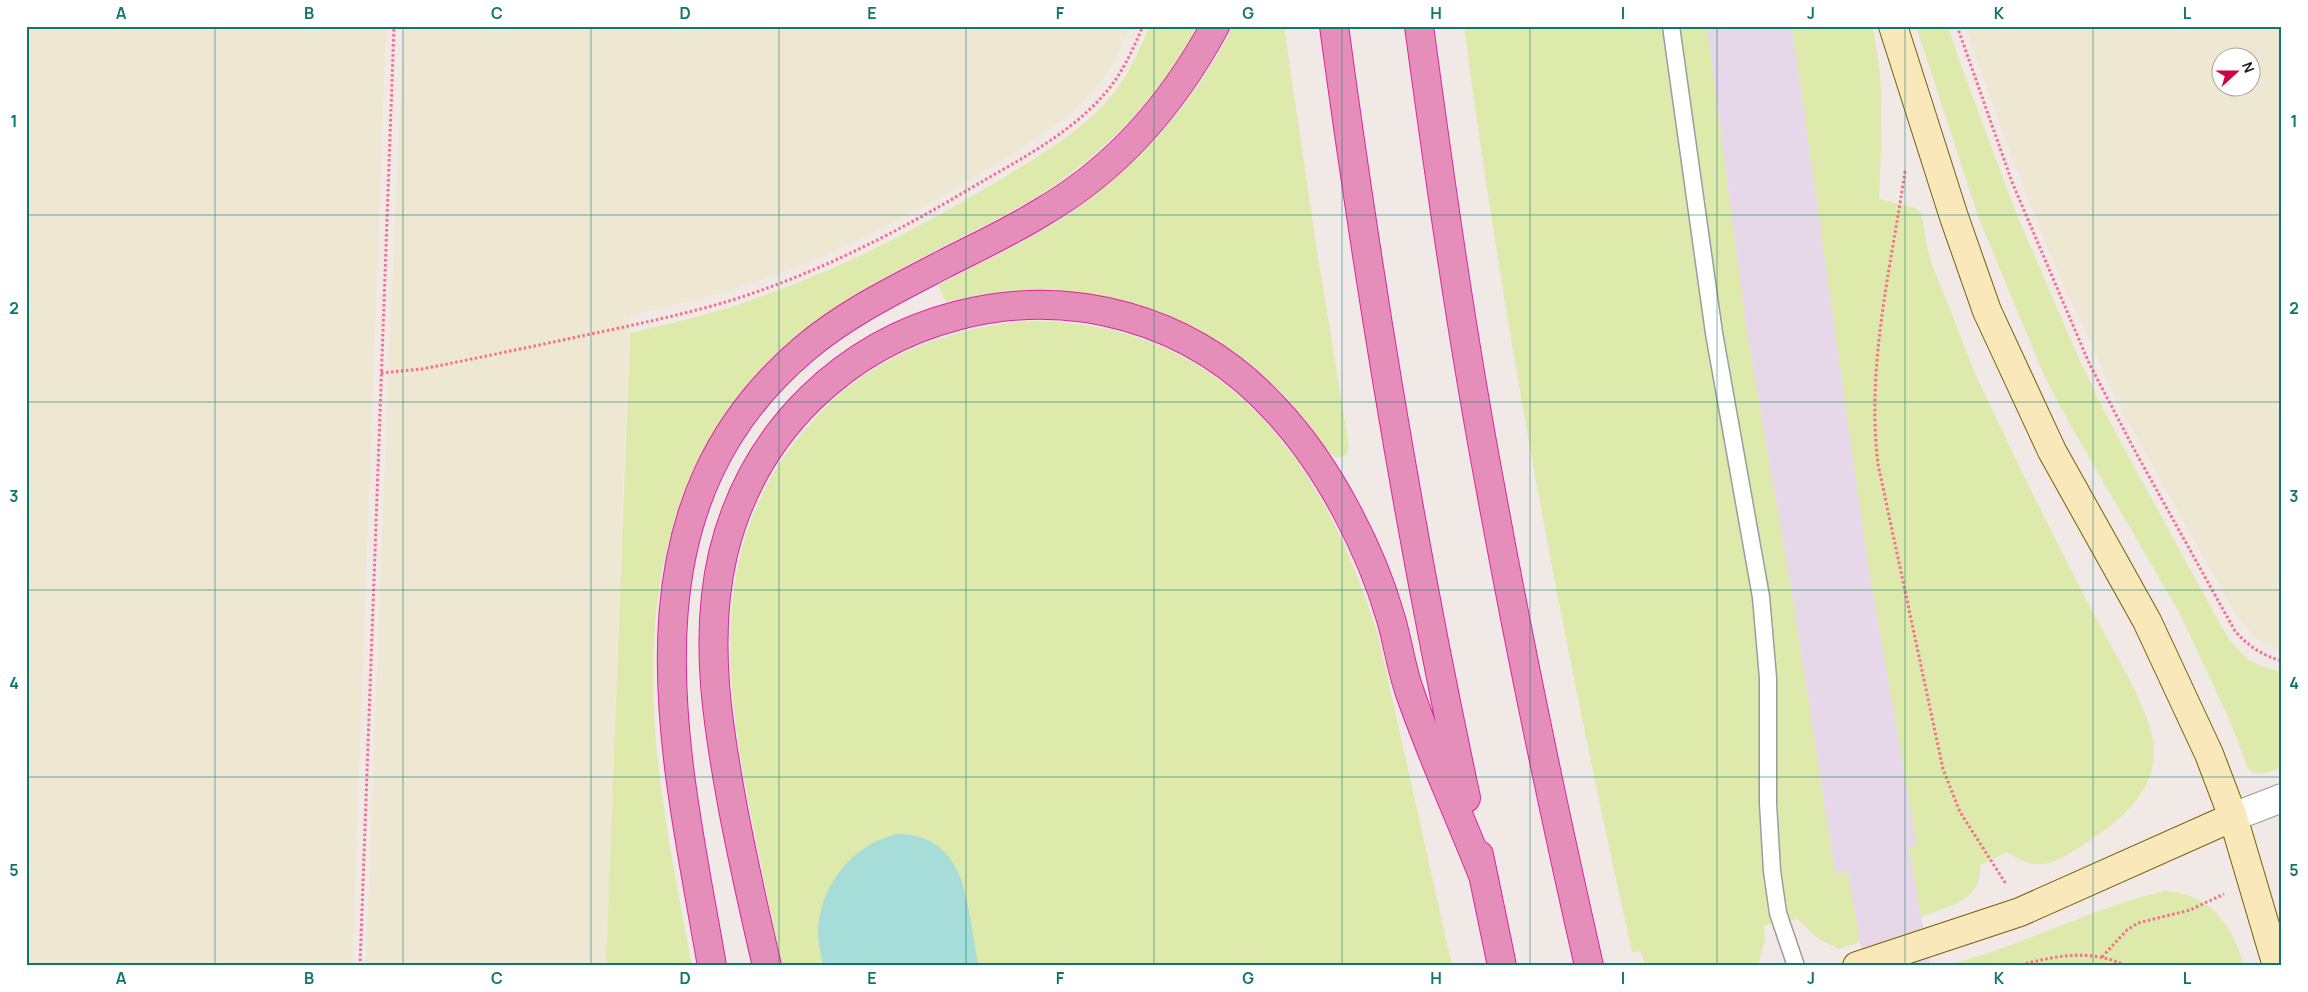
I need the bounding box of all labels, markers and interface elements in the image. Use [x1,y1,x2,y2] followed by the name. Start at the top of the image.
[116,2,127,24] text: A
[304,2,314,24] text: B
[491,2,503,24] text: C
[679,2,691,24] text: D
[867,2,877,24] text: E
[1056,2,1065,24] text: F
[1242,2,1254,24] text: G
[1430,2,1442,24] text: H
[1621,2,1625,24] text: I
[1807,2,1815,24] text: J
[1994,2,2005,24] text: K
[2183,2,2192,24] text: L
[2210,48,2260,98] north arrow
[2238,59,2259,75] text: N
[10,110,18,132] text: 1
[2290,110,2298,132] text: 1
[9,297,19,319] text: 2
[2289,297,2299,319] text: 2
[9,485,19,507] text: 3
[2289,485,2299,507] text: 3
[9,672,19,694] text: 4
[2289,672,2299,694] text: 4
[9,859,19,881] text: 5
[2289,859,2299,881] text: 5
[116,967,127,989] text: A
[304,967,314,989] text: B
[491,967,503,989] text: C
[679,967,691,989] text: D
[867,967,877,989] text: E
[1056,967,1065,989] text: F
[1242,967,1254,989] text: G
[1430,967,1442,989] text: H
[1621,967,1625,989] text: I
[1807,967,1815,989] text: J
[1994,967,2005,989] text: K
[2183,967,2192,989] text: L

